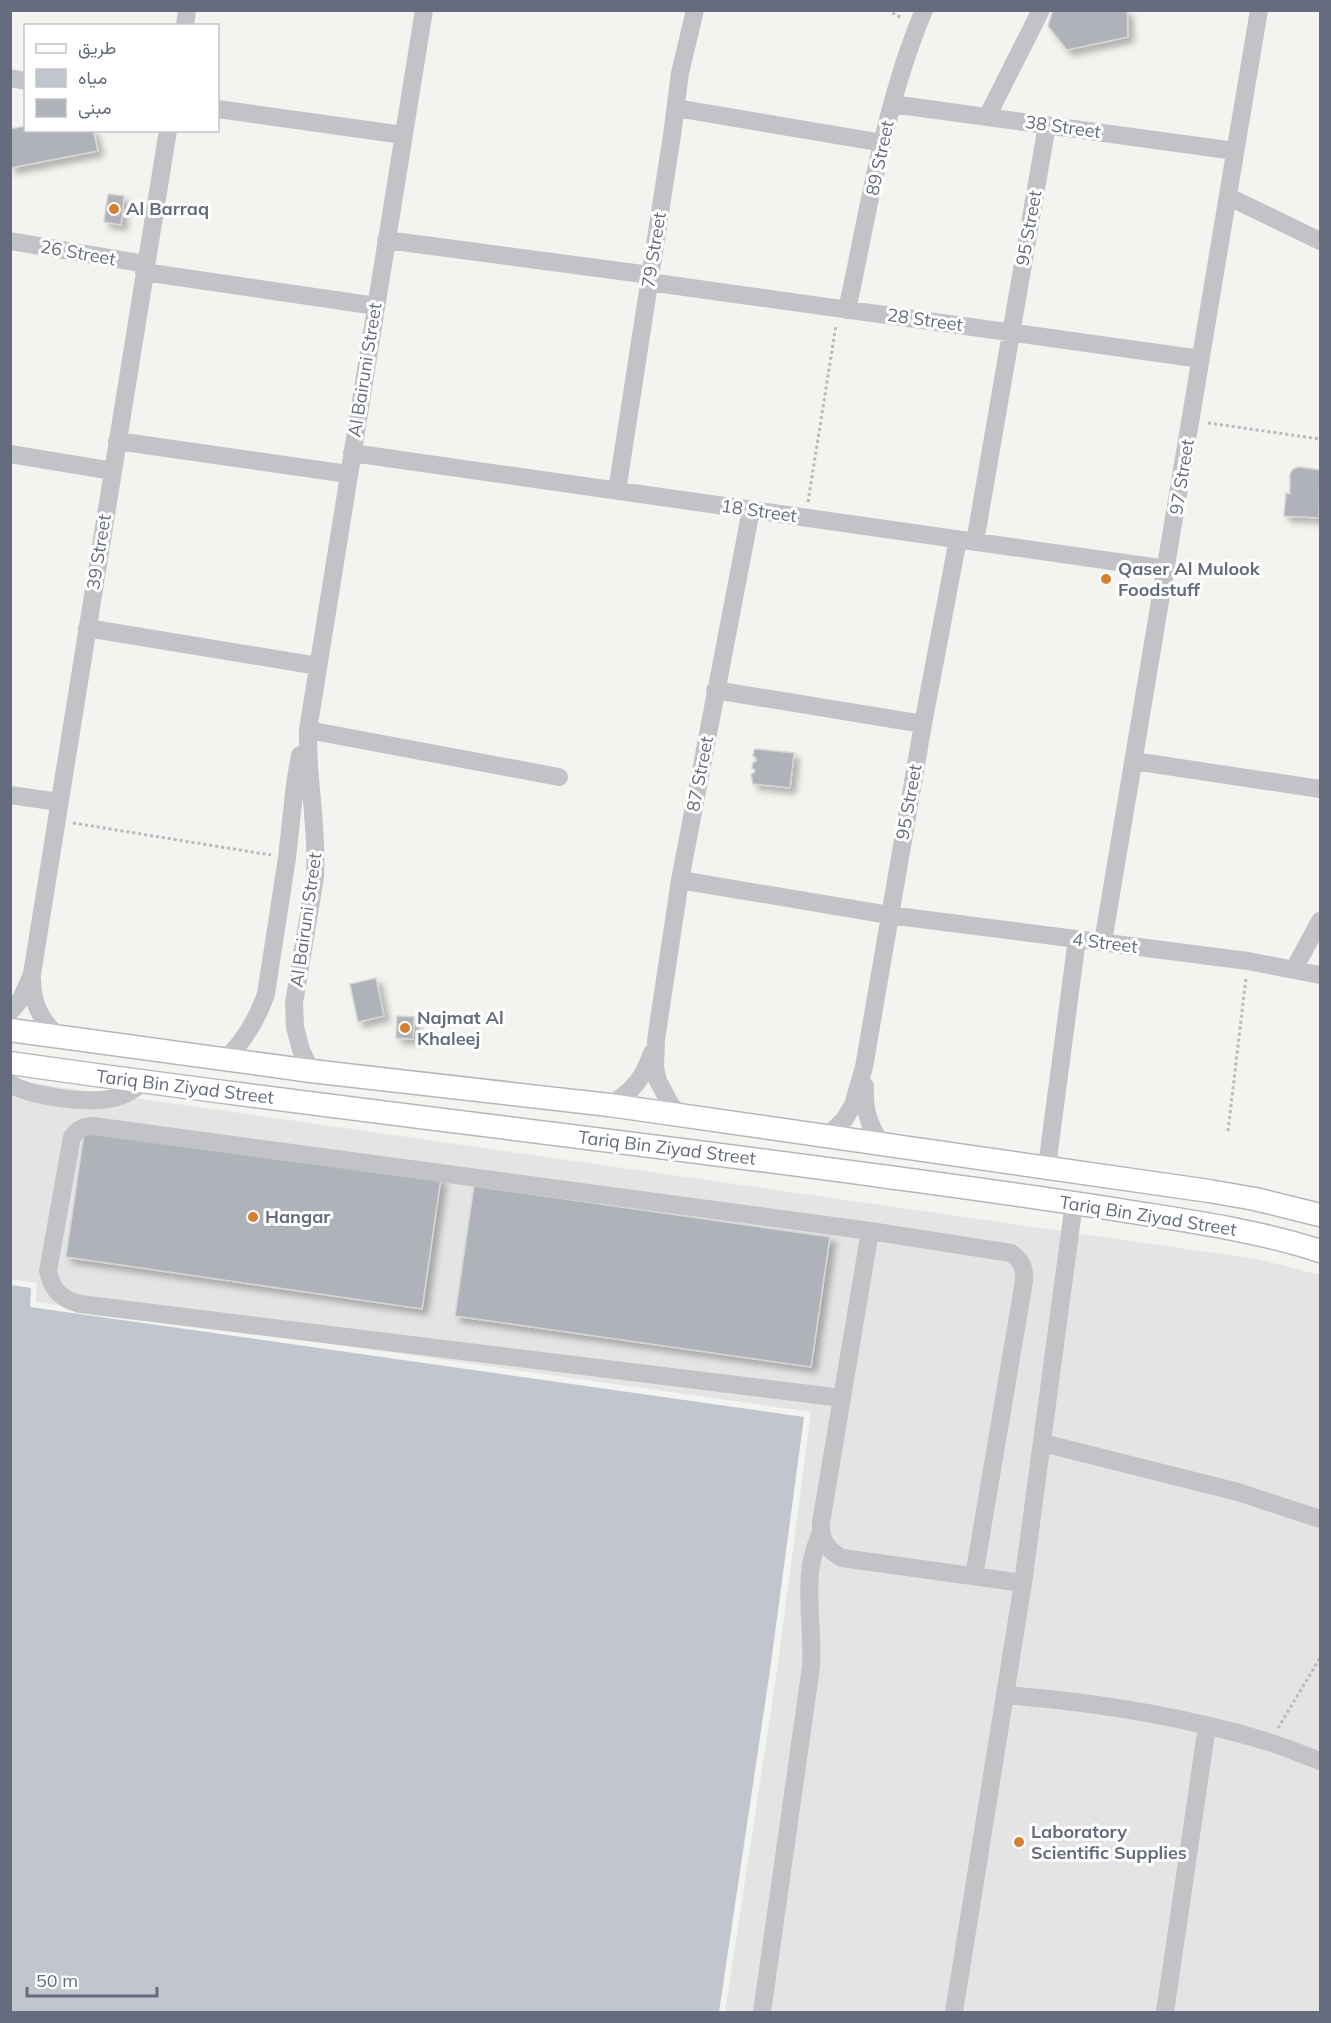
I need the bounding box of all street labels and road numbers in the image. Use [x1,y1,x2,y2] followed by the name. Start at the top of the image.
[1024,110,1102,143] street label: 38 Street
[860,118,899,197] street label: 89 Street
[1011,188,1046,267] street label: 95 Street
[636,211,671,289] street label: 79 Street
[39,235,118,270] street label: 26 Street
[343,301,386,439] street label: Al Bairuni Street
[886,303,964,336] street label: 28 Street
[1164,438,1199,516] street label: 97 Street
[720,494,798,527] street label: 18 Street
[81,513,116,591] street label: 39 Street
[681,734,718,813] street label: 87 Street
[891,762,926,841] street label: 95 Street
[285,851,326,989] street label: Al Bairuni Street
[1071,927,1139,958] street label: 4 Street
[95,1064,275,1109] street label: Tariq Bin Ziyad Street
[577,1125,757,1170] street label: Tariq Bin Ziyad Street
[1058,1190,1238,1241] street label: Tariq Bin Ziyad Street

